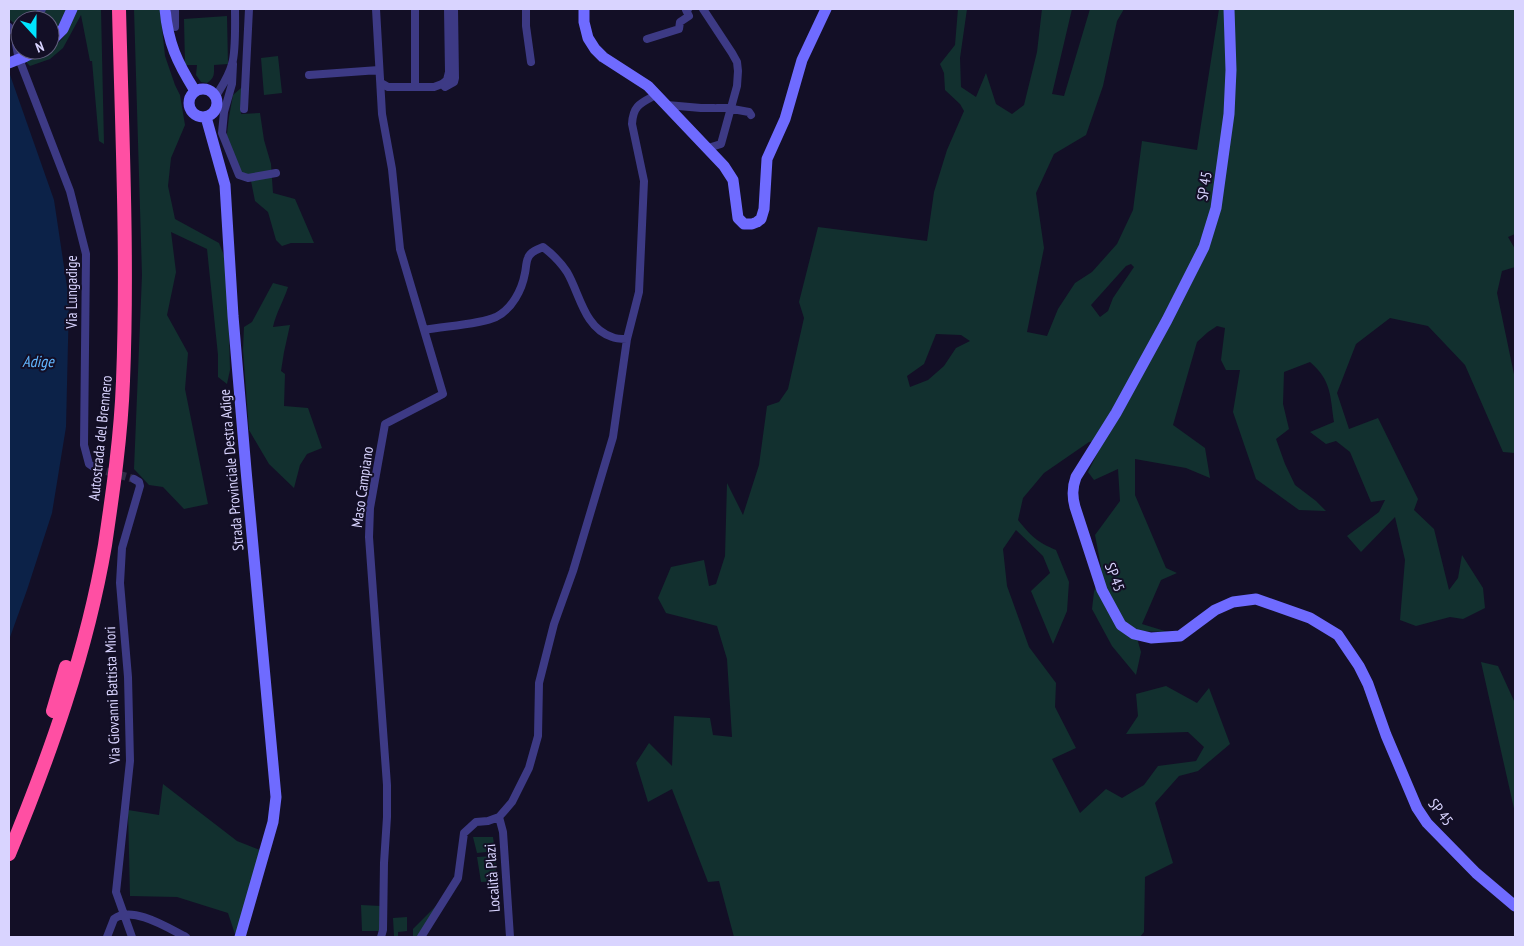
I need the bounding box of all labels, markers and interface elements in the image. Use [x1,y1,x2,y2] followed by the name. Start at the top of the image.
[10,10,60,60] north arrow
[33,37,46,57] text: N
[1192,170,1216,202] street label: SP 45
[62,255,81,330] street label: Via Lungadige
[22,351,55,371] water label: Adige
[84,374,116,502] street label: Autostrada del Brennero
[214,389,248,551] street label: Strada Provinciale Destra Adige
[347,445,377,529] street label: Maso Campiano
[1101,560,1129,594] street label: SP 45
[100,626,124,765] street label: Via Giovanni Battista Miori
[1424,795,1458,829] street label: SP 45
[480,843,504,913] street label: Località Plazi

